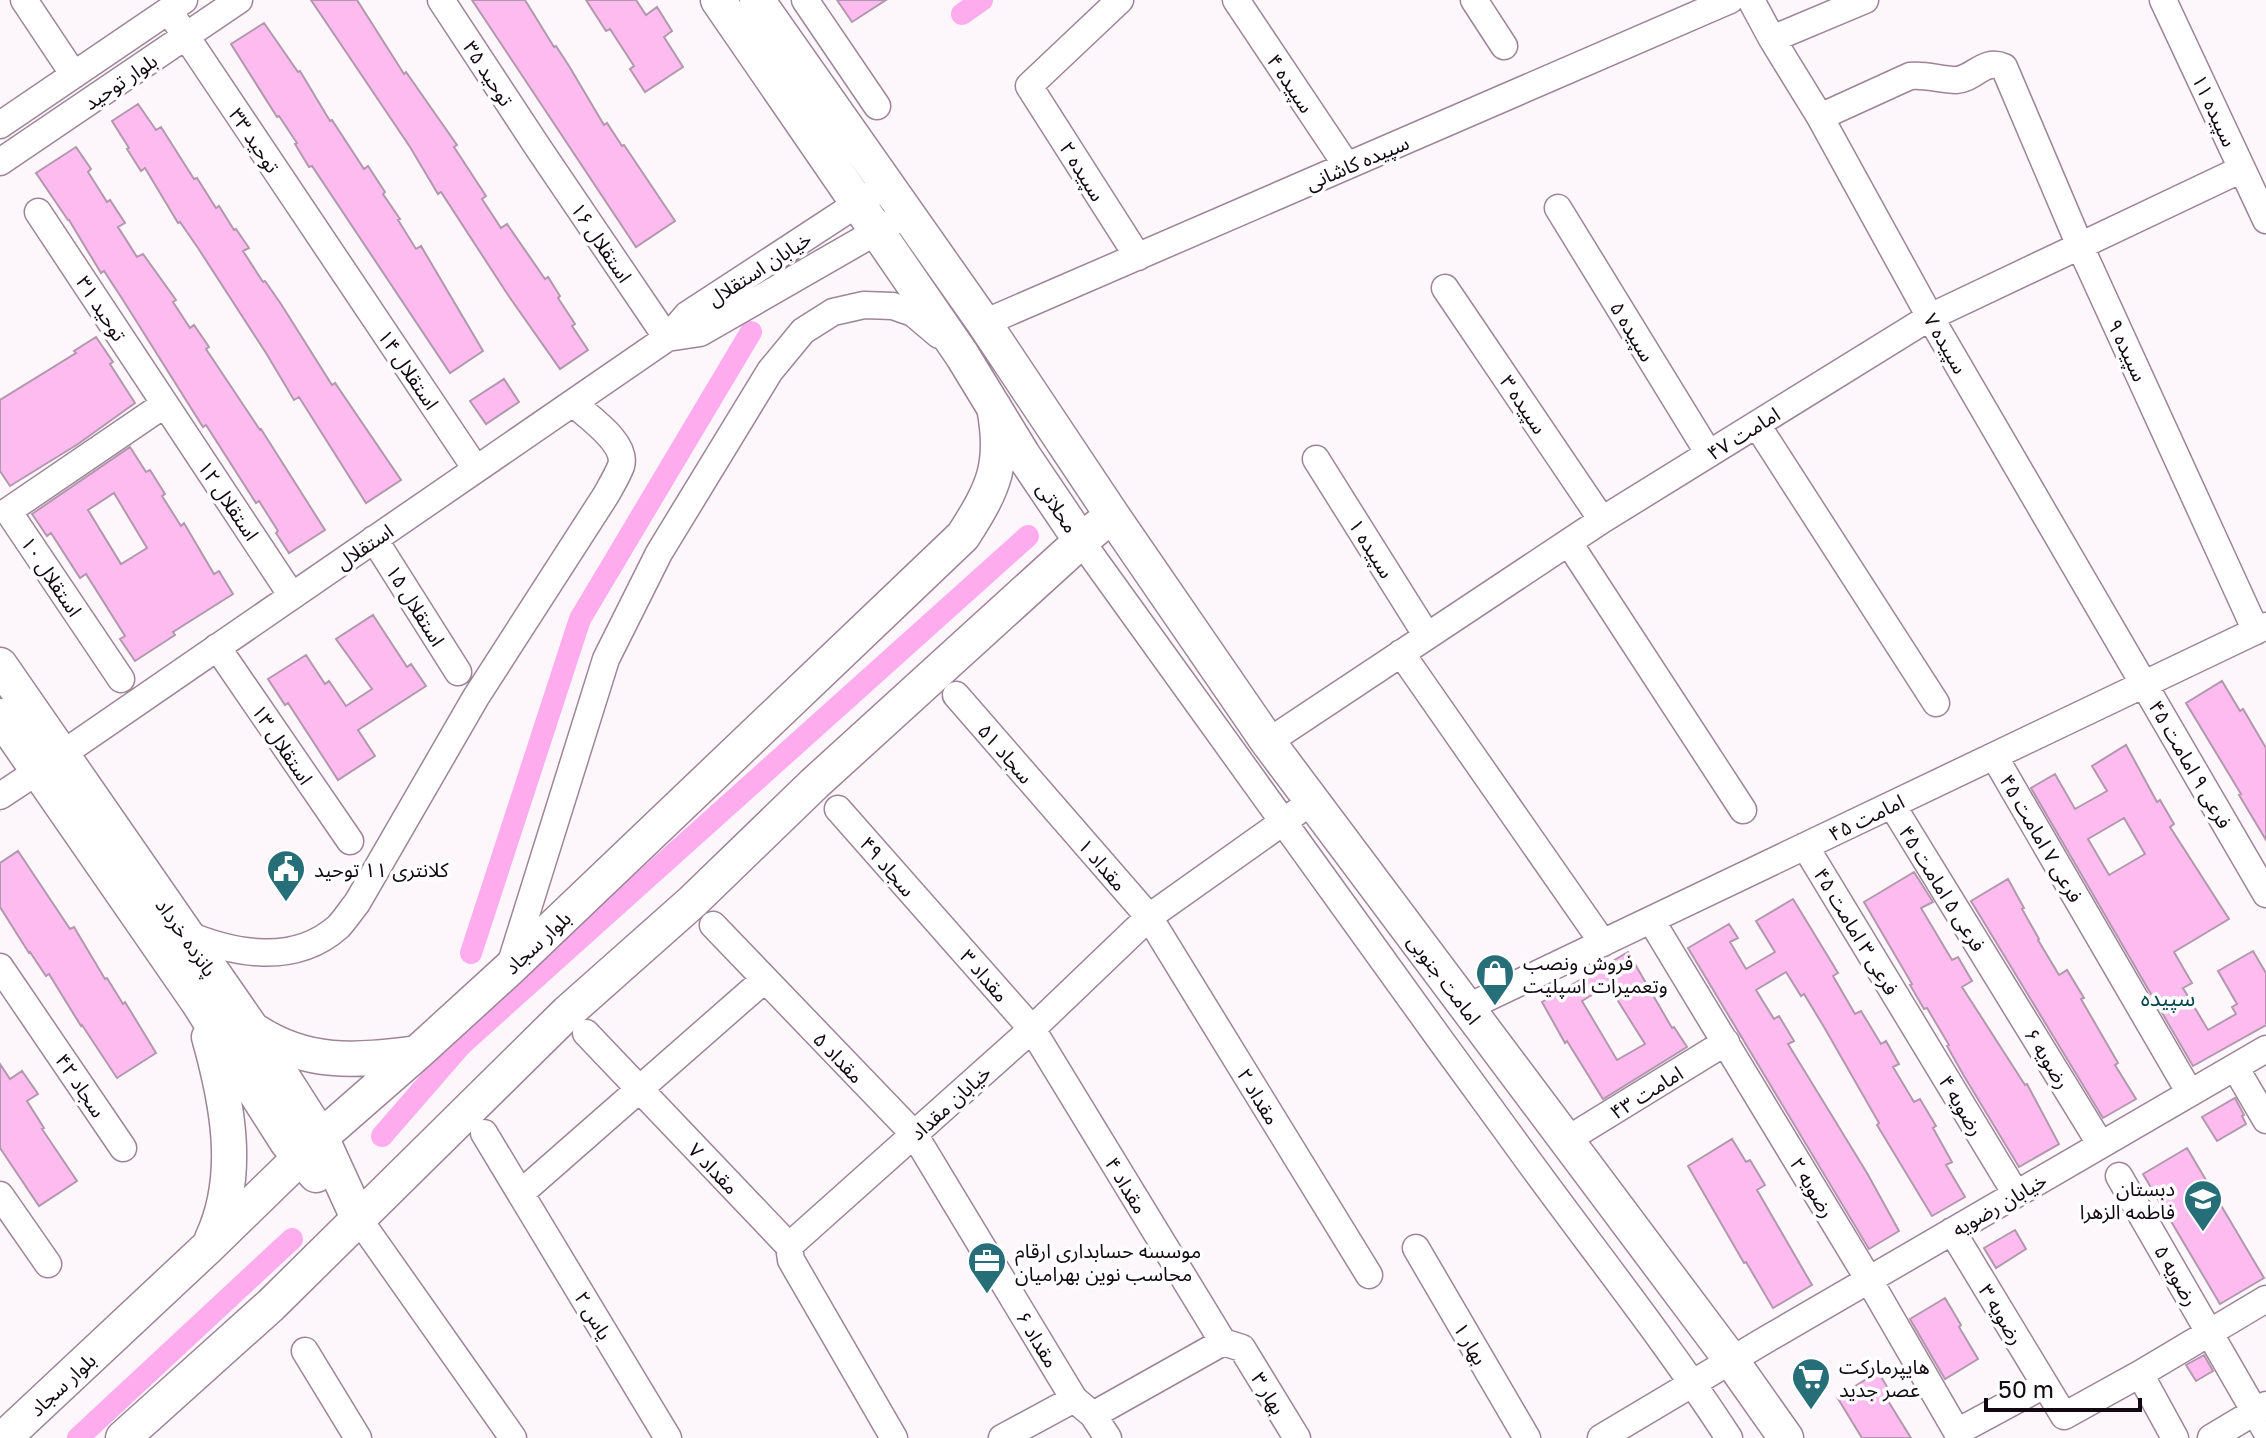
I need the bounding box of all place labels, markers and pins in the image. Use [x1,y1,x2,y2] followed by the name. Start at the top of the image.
[265,848,307,903] public building icon: کلانتری ۱۱ توحید
[314,857,449,882] place label: کلانتری ۱۱ توحید
[1523,950,1668,999] place label: فروش ونصب وتعمیرات اسپلیت
[1474,952,1516,1007] shop icon: فروش ونصب وتعمیرات اسپلیت
[2080,1176,2175,1224] place label: دبستان فاطمه الزهرا
[2182,1178,2224,1233] school or university icon: دبستان فاطمه الزهرا
[1015,1238,1201,1286] place label: موسسه حسابداری ارقام محاسب نوین بهرامیان
[966,1240,1008,1295] office icon: موسسه حسابداری ارقام محاسب نوین بهرامیان
[1839,1354,1930,1402] place label: هایپرمارکت عصر جدید
[1790,1356,1832,1411] supermarket icon: هایپرمارکت عصر جدید

